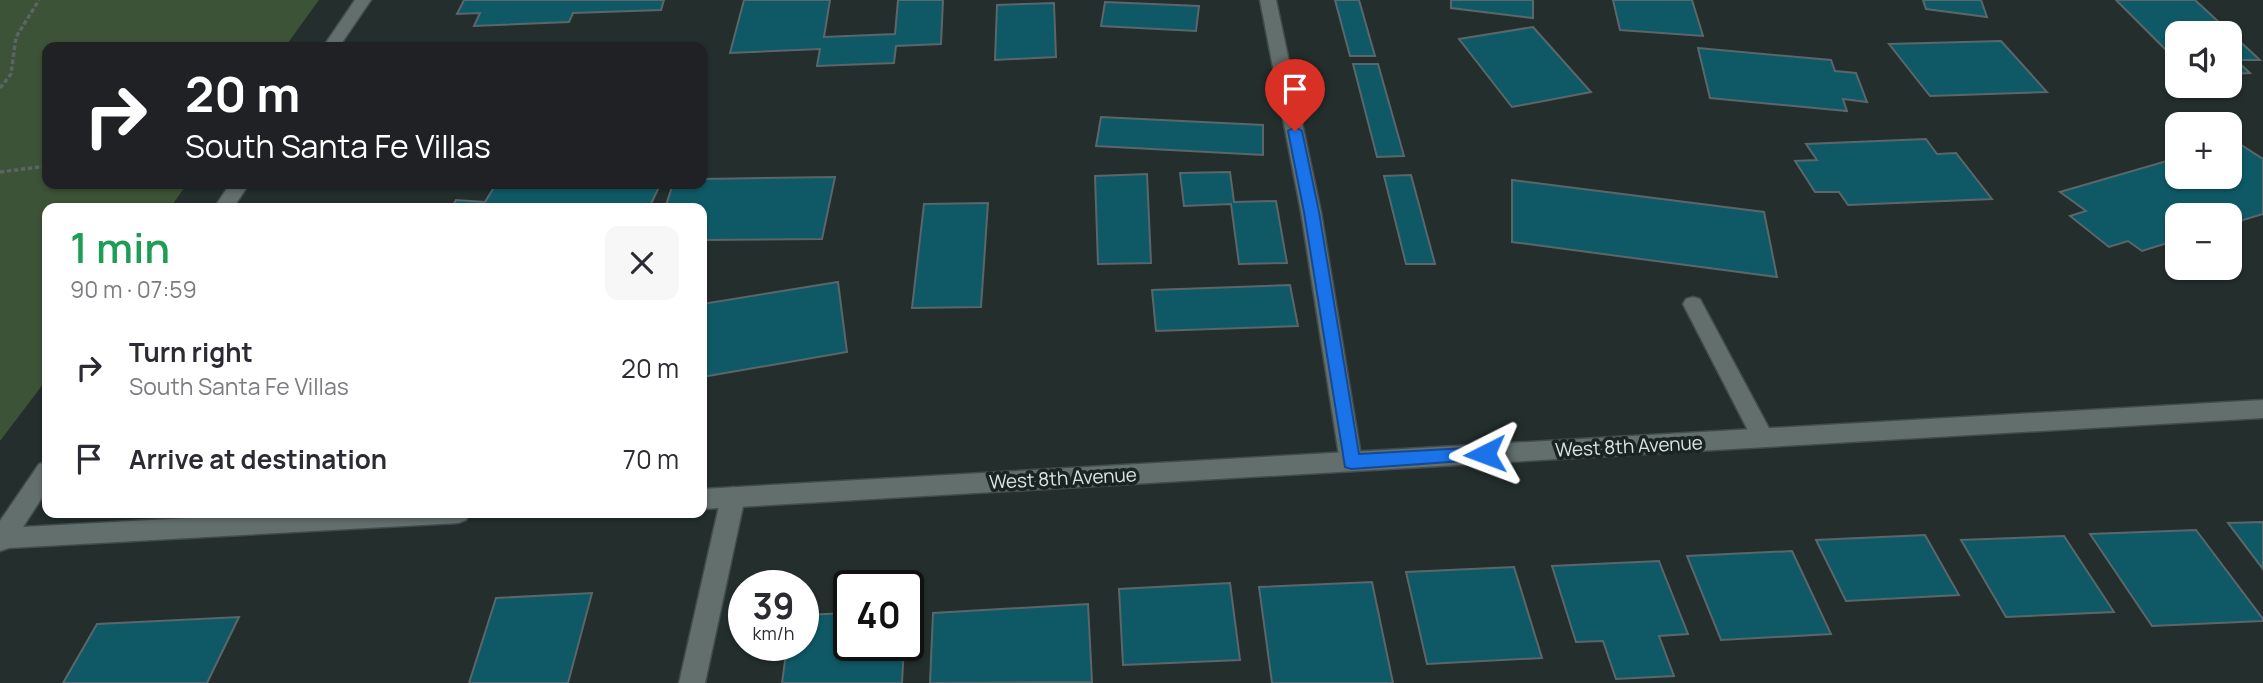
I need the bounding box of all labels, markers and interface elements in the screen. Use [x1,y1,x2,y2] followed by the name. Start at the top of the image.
[2165,21,2242,280] map controls
[2165,21,2242,98] button: sound
[1265,59,1325,131] pin
[185,60,300,127] text: 20 m
[70,70,161,161] icon: right
[1276,70,1314,108] icon: arrive
[2165,112,2242,189] button: +
[185,124,491,168] text: South Santa Fe Villas
[2165,203,2242,280] button: −
[70,218,170,276] text: 1 min
[605,226,679,300] button: close
[70,273,197,305] text: 90 m · 07:59
[129,334,253,370] text: Turn right
[70,349,108,387] icon: right
[621,350,679,386] text: 20 m
[129,370,349,402] text: South Santa Fe Villas
[1448,417,1522,491] position arrow
[1554,429,1704,463] street label: West 8th Avenue
[70,440,108,478] icon: arrive
[129,441,387,477] text: Arrive at destination
[623,441,679,477] text: 70 m
[988,461,1138,495] street label: West 8th Avenue
[833,570,924,661] speed limit sign: 40
[752,582,795,630] text: 39
[753,621,794,645] text: km/h

